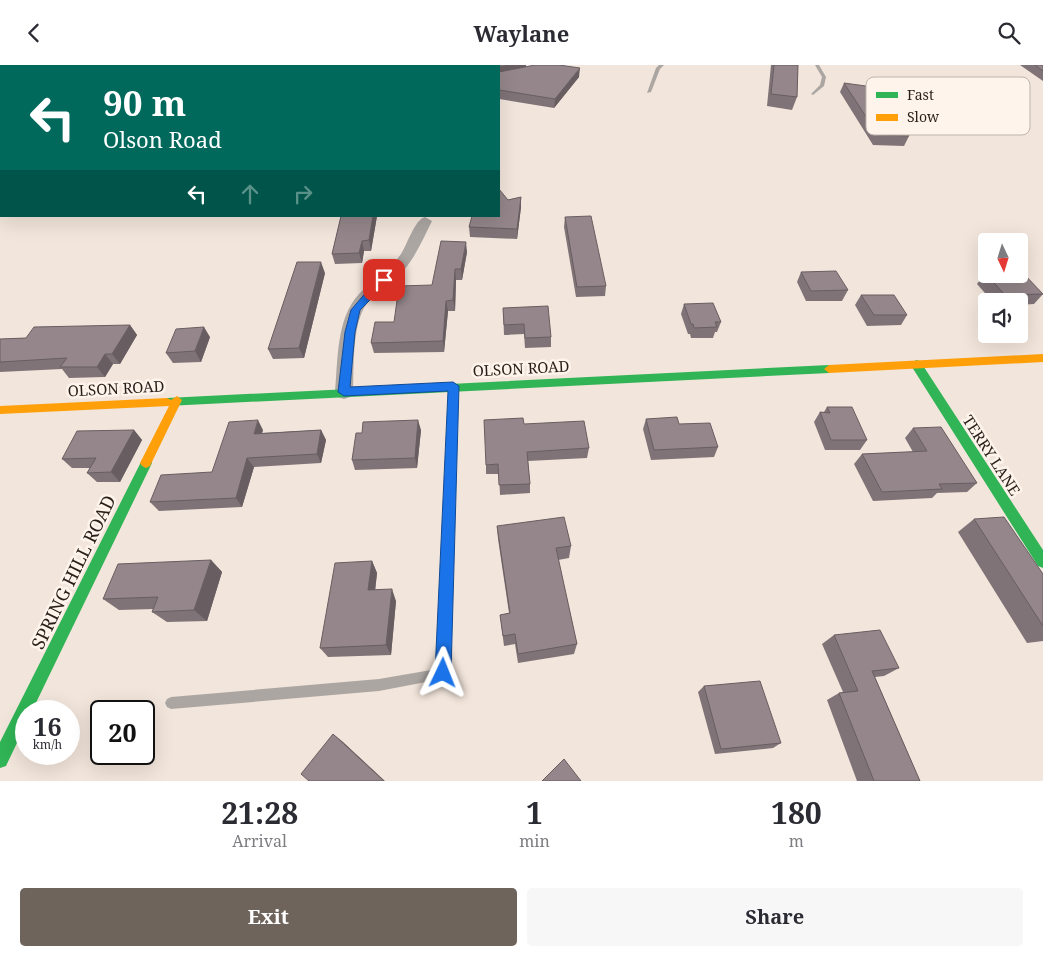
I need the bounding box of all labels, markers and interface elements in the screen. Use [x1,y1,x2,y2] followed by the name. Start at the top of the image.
[474,18,569,48] text: Waylane
[20,19,48,47] icon: back
[995,19,1023,47] icon: search
[866,77,1030,135] legend
[103,79,186,126] text: 90 m
[20,85,85,150] icon: left
[907,85,934,104] text: Fast
[907,107,940,126] text: Slow
[103,124,222,154] text: Olson Road
[183,180,211,208] icon: left
[236,180,264,208] icon: ahead
[289,180,317,208] icon: right
[978,233,1028,283] north arrow
[978,233,1028,343] map controls
[363,259,405,301] pin
[370,266,398,294] icon: arrive
[978,293,1028,343] button: sound
[472,355,570,381] street label: OLSON ROAD
[67,375,165,401] street label: OLSON ROAD
[959,411,1025,499] street label: TERRY LANE
[25,491,121,653] street label: SPRING HILL ROAD
[416,646,468,698] position arrow
[90,700,155,765] speed limit sign: 20
[33,709,62,743] text: 16
[33,736,62,753] text: km/h
[221,792,298,833] text: 21:28
[526,792,543,833] text: 1
[771,792,822,833] text: 180
[232,830,287,852] text: Arrival
[519,830,550,852] text: min
[789,830,804,852] text: m
[20,888,517,946] button: Exit
[527,888,1023,946] button: Share

